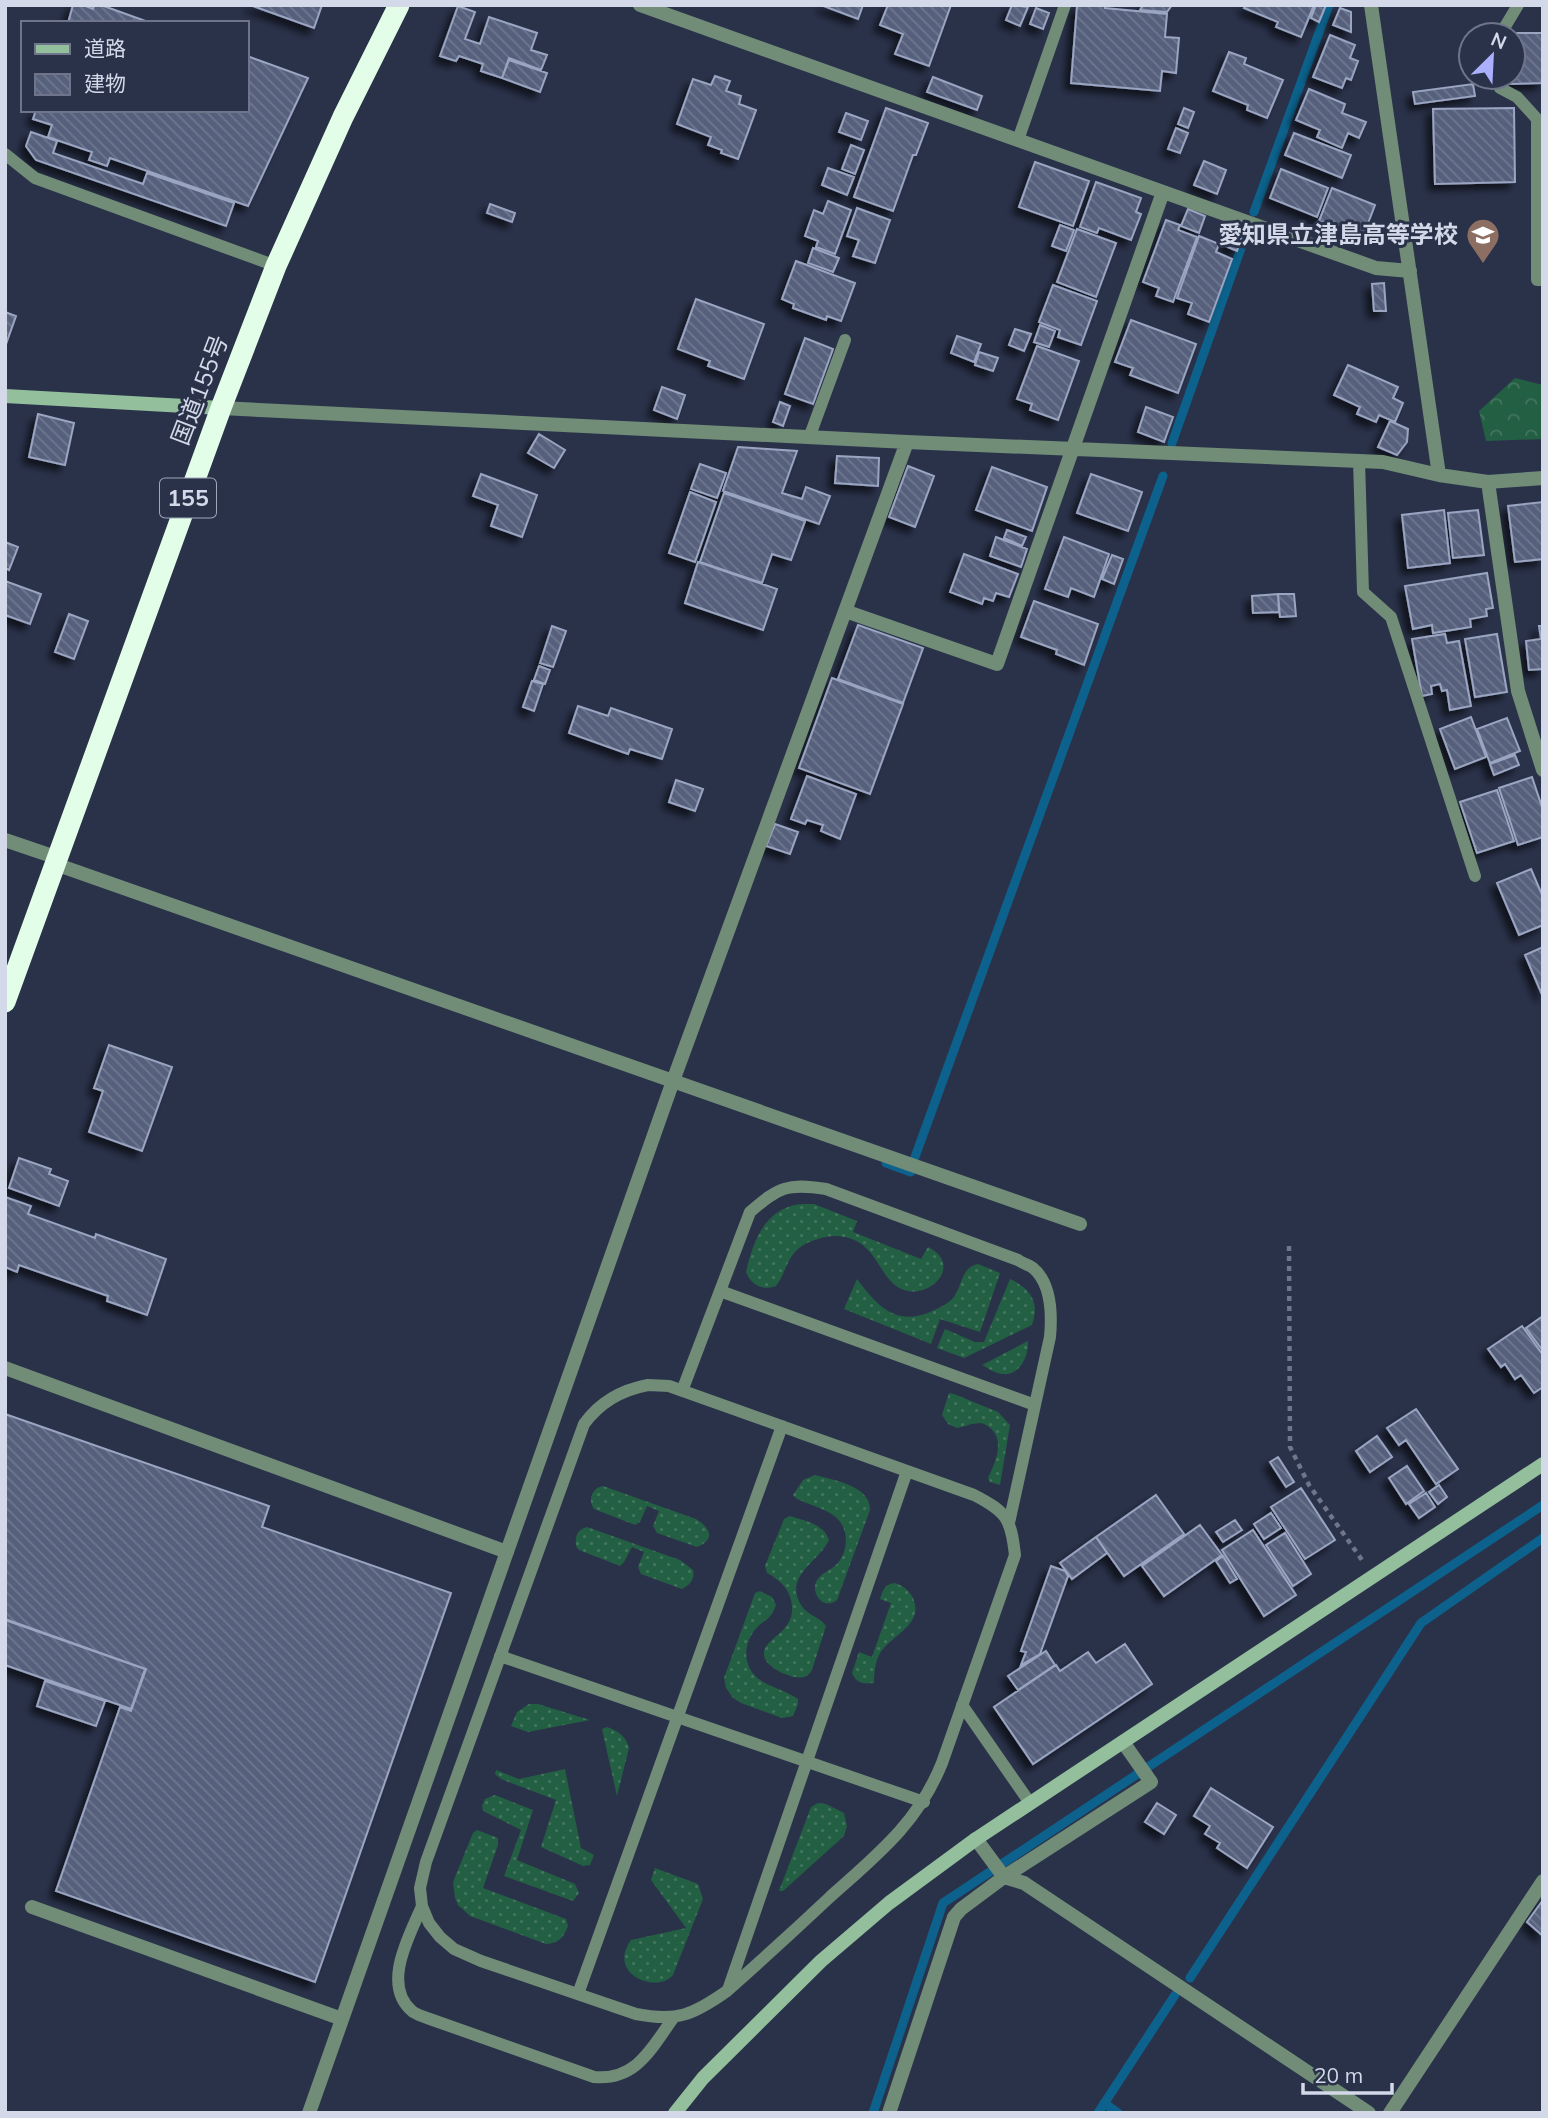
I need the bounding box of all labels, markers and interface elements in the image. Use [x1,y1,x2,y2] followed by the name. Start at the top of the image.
[21,21,248,112] legend
[1457,21,1527,91] north arrow
[1487,27,1510,54] text: N
[84,35,126,61] text: 道路
[84,70,126,96] text: 建物
[1464,216,1502,265] school or university icon: 愛知県立津島高等学校
[1218,219,1458,249] place label: 愛知県立津島高等学校
[164,330,234,449] street label: 国道155号
[160,478,216,518] road number: 155
[1303,2052,1392,2096] scale bar
[1314,2062,1363,2088] text: 20 m

